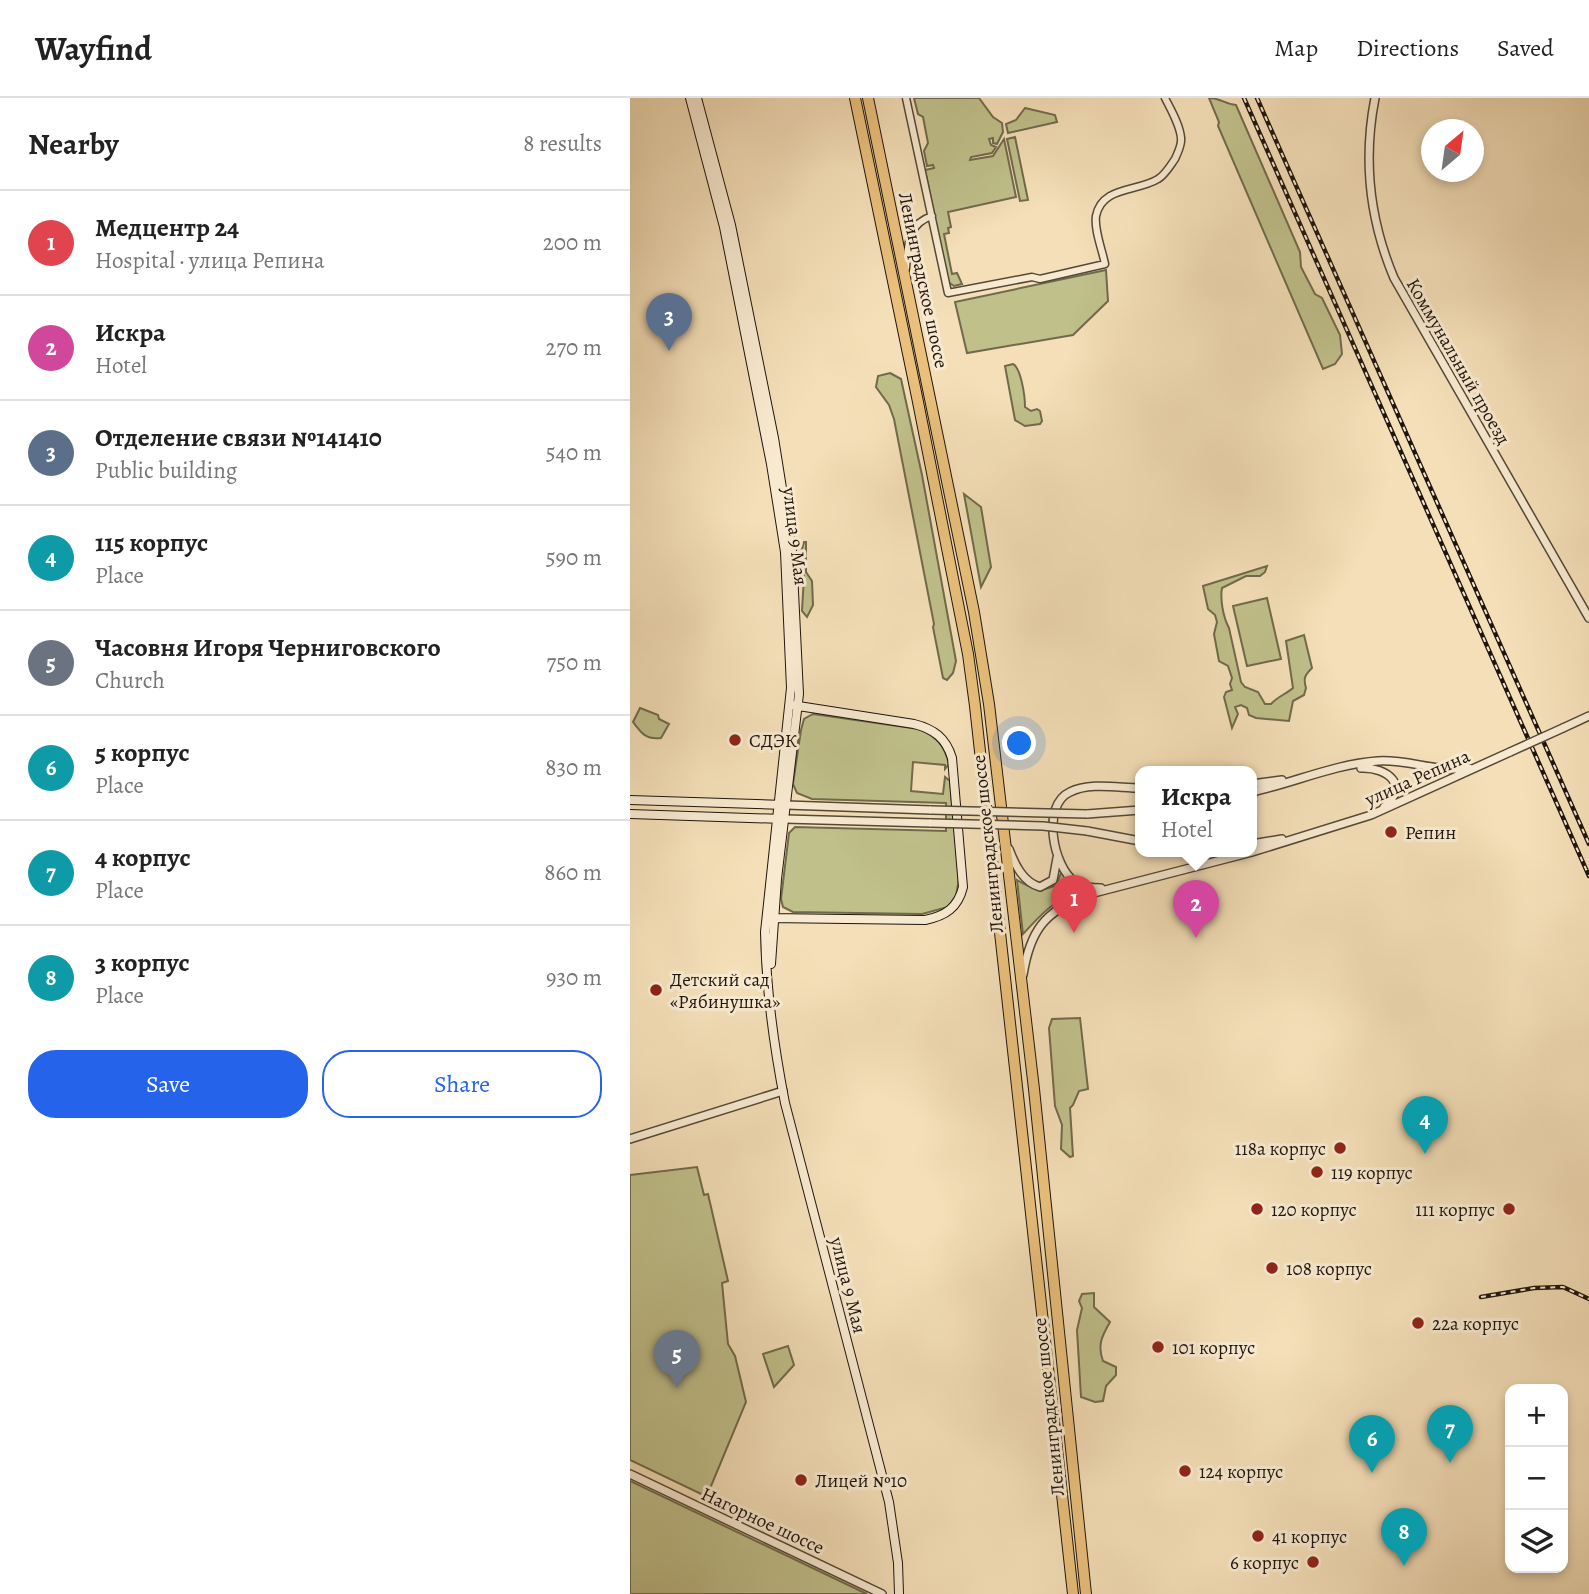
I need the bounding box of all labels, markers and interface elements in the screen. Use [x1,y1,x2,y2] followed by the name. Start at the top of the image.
[35,26,152,71] text: Wayfind
[1274,32,1318,64] text: Map
[1356,32,1459,64] text: Directions
[1497,32,1554,64] text: Saved
[1421,119,1484,182] north arrow
[28,124,119,164] text: Nearby
[523,128,602,159] text: 8 results
[892,190,954,371] street label: Ленинградское шоссе
[95,210,239,245] text: Медцентр 24
[47,227,55,258] text: 1
[543,227,602,258] text: 200 m
[95,245,325,276] text: Hospital · улица Репина
[1400,274,1516,449] street label: Коммунальный проезд
[646,293,692,351] pin: 3
[95,315,166,350] text: Искра
[45,332,57,363] text: 2
[545,332,602,363] text: 270 m
[95,350,147,381] text: Hotel
[95,420,382,455] text: Отделение связи №141410
[46,437,56,468] text: 3
[546,437,602,468] text: 540 m
[95,455,237,486] text: Public building
[776,485,814,587] street label: улица 9 Мая
[95,525,208,560] text: 115 корпус
[46,542,56,573] text: 4
[546,542,602,573] text: 590 m
[95,560,144,591] text: Place
[95,630,441,665] text: Часовня Игоря Черниговского
[46,647,56,678] text: 5
[547,647,602,678] text: 750 m
[95,665,165,696] text: Church
[1002,726,1036,760] your location
[749,728,797,754] place label: СДЭК
[727,732,743,748] marker: СДЭК
[95,735,190,770] text: 5 корпус
[1360,743,1474,813] street label: улица Репина
[46,752,56,783] text: 6
[545,752,602,783] text: 830 m
[966,753,1010,934] street label: Ленинградское шоссе
[1135,766,1257,857] popup
[95,770,144,801] text: Place
[1161,779,1231,814] text: Искра
[1161,814,1213,845] text: Hotel
[1405,820,1456,846] place label: Репин
[1383,824,1399,840] marker: Репин
[95,840,191,875] text: 4 корпус
[46,857,56,888] text: 7
[544,857,602,888] text: 860 m
[95,875,144,906] text: Place
[1051,875,1097,933] pin: 1
[1173,880,1219,938] pin: 2
[95,945,190,980] text: 3 корпус
[45,962,57,993] text: 8
[546,962,602,993] text: 930 m
[670,967,780,1015] place label: Детский сад «Рябинушка»
[95,980,144,1011] text: Place
[648,982,664,998] marker: Детский сад «Рябинушка»
[28,1050,308,1118] button: Save
[322,1050,602,1118] button: Share
[1402,1096,1448,1154] pin: 4
[1235,1136,1326,1162] place label: 118а корпус
[1332,1140,1348,1156] marker: 118а корпус
[1331,1160,1413,1186] place label: 119 корпус
[1309,1164,1325,1180] marker: 119 корпус
[1271,1197,1357,1223] place label: 120 корпус
[1415,1197,1495,1223] place label: 111 корпус
[1249,1201,1265,1217] marker: 120 корпус
[1501,1201,1517,1217] marker: 111 корпус
[823,1233,873,1336] street label: улица 9 Мая
[1286,1256,1372,1282] place label: 108 корпус
[1264,1260,1280,1276] marker: 108 корпус
[1432,1311,1519,1337] place label: 22а корпус
[1410,1315,1426,1331] marker: 22а корпус
[1027,1316,1071,1497] street label: Ленинградское шоссе
[654,1330,700,1388] pin: 5
[1172,1335,1255,1361] place label: 101 корпус
[1150,1339,1166,1355] marker: 101 корпус
[1505,1384,1568,1573] map controls
[1505,1384,1568,1447] button: +
[1427,1405,1473,1463] pin: 7
[1349,1415,1395,1473] pin: 6
[1505,1447,1568,1510] button: −
[1199,1459,1283,1485] place label: 124 корпус
[1177,1463,1193,1479] marker: 124 корпус
[815,1468,907,1494] place label: Лицей №10
[793,1472,809,1488] marker: Лицей №10
[697,1481,828,1561] street label: Нагорное шоссе
[1381,1508,1427,1566] pin: 8
[1505,1510,1568,1573] button: layers
[1272,1524,1347,1550] place label: 41 корпус
[1250,1528,1266,1544] marker: 41 корпус
[1230,1550,1299,1576] place label: 6 корпус
[1305,1554,1321,1570] marker: 6 корпус

